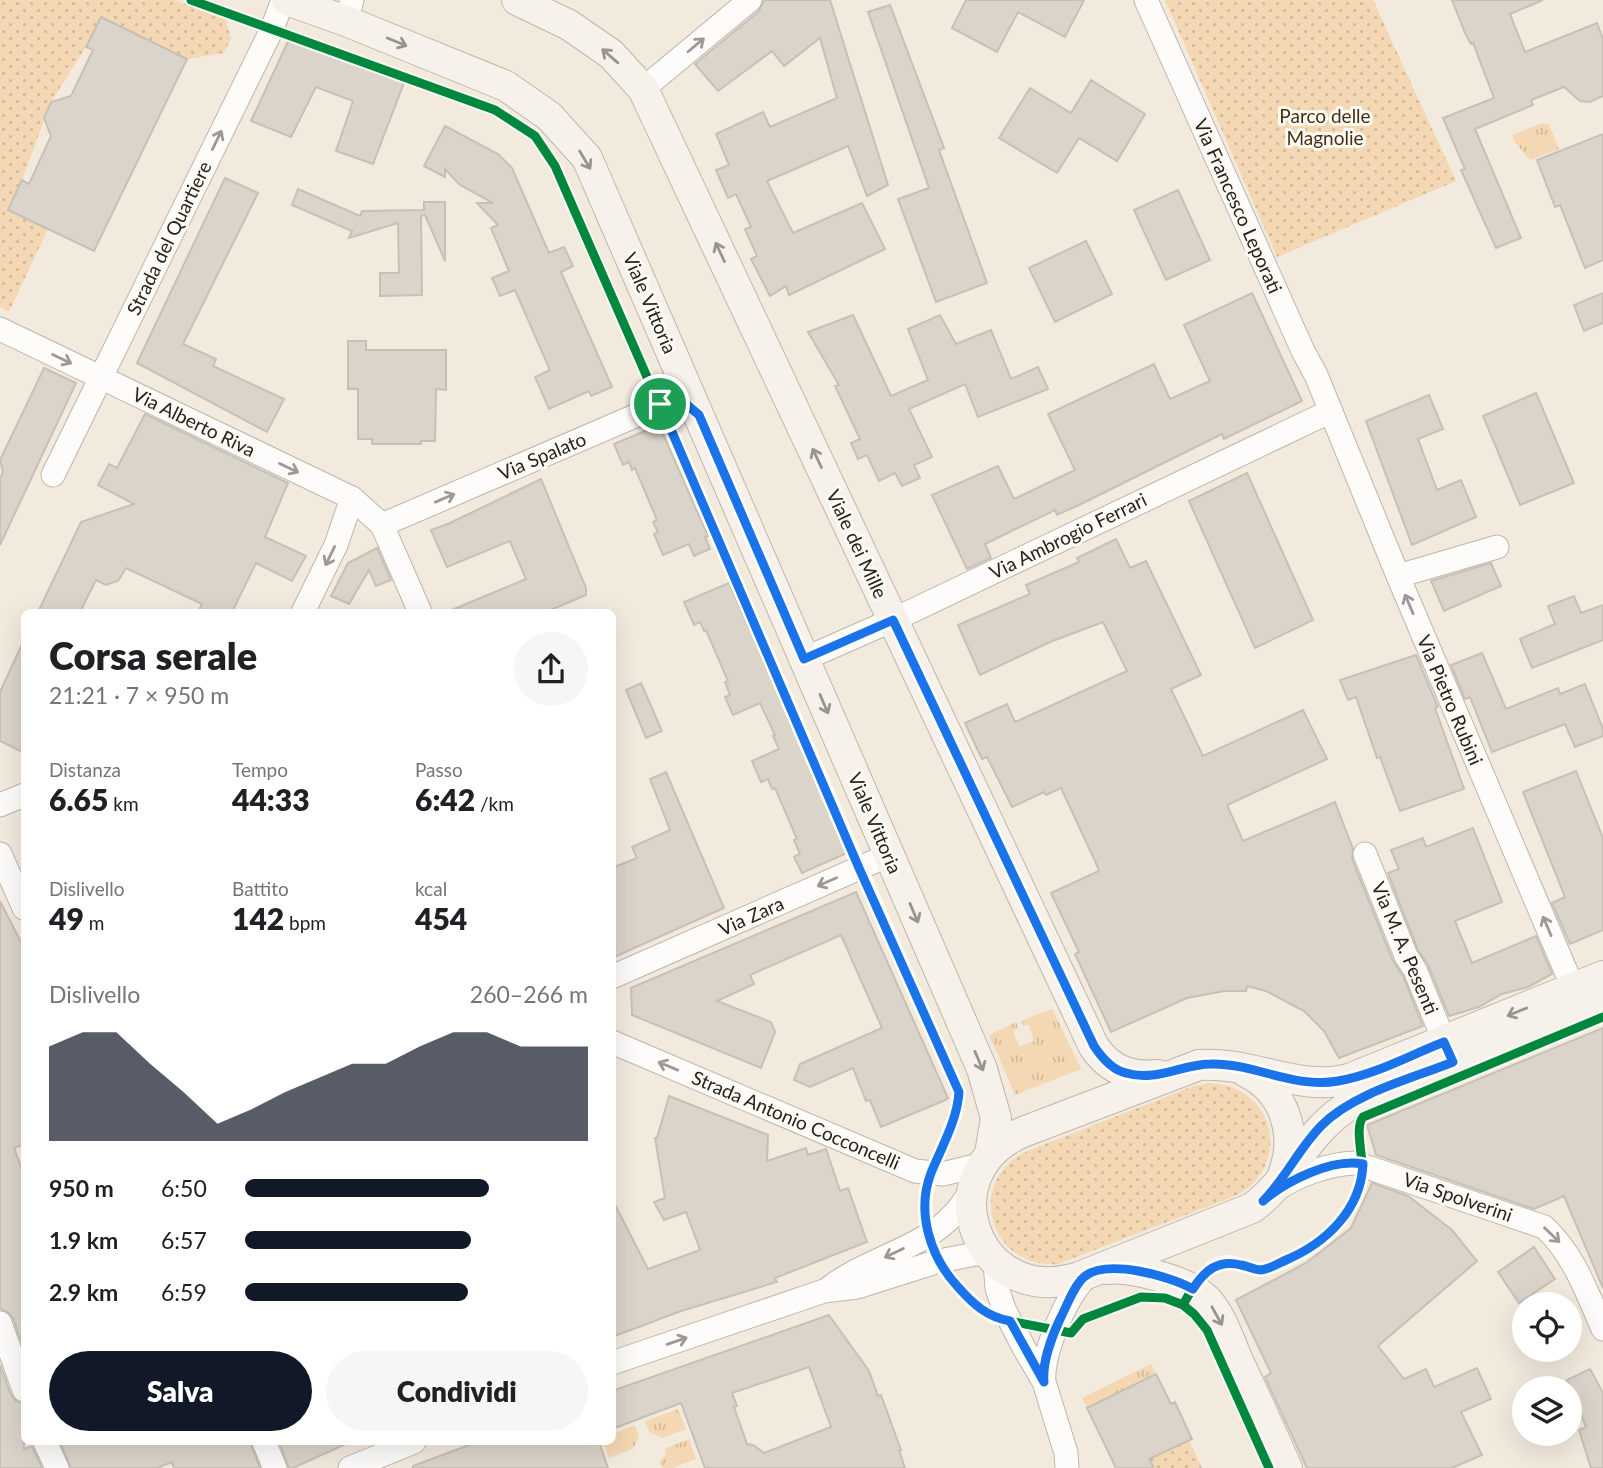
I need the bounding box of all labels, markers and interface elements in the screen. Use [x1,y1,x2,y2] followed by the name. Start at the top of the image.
[385,36,407,49] one-way arrow
[686,37,704,53] one-way arrow
[601,48,619,64] one-way arrow
[1279,104,1371,149] park label: Parco delle Magnolie
[1190,115,1287,297] street label: Via Francesco Leporati
[211,130,225,151] one-way arrow
[578,149,592,169] one-way arrow
[121,157,216,318] street label: Strada del Quartiere
[713,242,726,263] one-way arrow
[619,249,682,357] street label: Viale Vittoria
[51,353,72,366] one-way arrow
[630,374,690,434] pin
[129,382,259,461] street label: Via Alberto Riva
[641,385,679,423] icon: arrive
[494,427,589,484] street label: Via Spalato
[810,448,823,469] one-way arrow
[278,461,299,475] one-way arrow
[822,486,893,602] street label: Viale dei Mille
[985,487,1150,584] street label: Via Ambrogio Ferrari
[434,490,455,503] one-way arrow
[323,545,337,566] one-way arrow
[1402,593,1415,615] one-way arrow
[1413,631,1488,768] street label: Via Pietro Rubini
[49,632,257,678] text: Corsa serale
[514,632,588,706] button: share
[49,681,229,709] text: 21:21 · 7 × 950 m
[818,693,831,714] one-way arrow
[49,758,121,781] text: Distanza
[232,758,288,781] text: Tempo
[415,758,463,781] text: Passo
[844,769,907,877] street label: Viale Vittoria
[49,781,108,817] text: 6.65
[232,781,310,817] text: 44:33
[415,781,475,817] text: 6:42
[108,792,139,815] text: km
[475,792,514,815] text: /km
[817,876,838,889] one-way arrow
[49,877,124,900] text: Dislivello
[232,877,289,900] text: Battito
[415,877,447,900] text: kcal
[1367,878,1444,1018] street label: Via M. A. Pesenti
[715,891,787,940] street label: Via Zara
[49,900,84,936] text: 49
[232,900,284,936] text: 142
[415,900,467,936] text: 454
[909,902,922,923] one-way arrow
[84,911,104,934] text: m
[284,911,326,934] text: bpm
[1540,915,1553,937] one-way arrow
[49,980,140,1008] text: Dislivello
[470,980,588,1008] text: 260–266 m
[1507,1006,1529,1019] one-way arrow
[973,1050,986,1072] one-way arrow
[658,1058,679,1071] one-way arrow
[689,1065,904,1174] street label: Strada Antonio Cocconcelli
[1401,1167,1516,1226] street label: Via Spolverini
[49,1174,114,1202] text: 950 m
[161,1174,207,1202] text: 6:50
[49,1226,118,1254] text: 1.9 km
[161,1226,207,1254] text: 6:57
[1543,1227,1560,1244] one-way arrow
[884,1246,905,1260] one-way arrow
[49,1278,118,1306] text: 2.9 km
[161,1278,207,1306] text: 6:59
[1512,1292,1582,1446] map controls
[1512,1292,1582,1362] button: locate
[1211,1305,1224,1326] one-way arrow
[666,1334,688,1347] one-way arrow
[49,1351,312,1431] button: Salva
[326,1351,588,1431] button: Condividi
[1512,1376,1582,1446] button: layers

